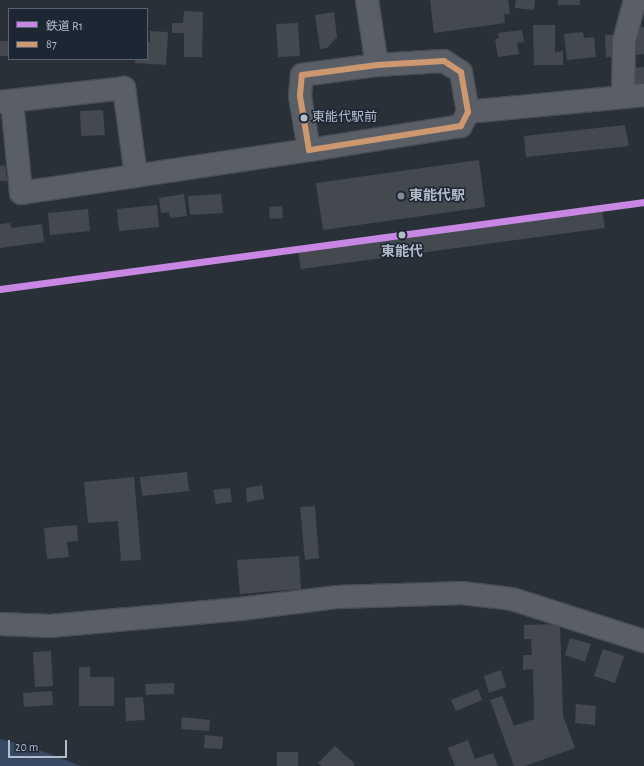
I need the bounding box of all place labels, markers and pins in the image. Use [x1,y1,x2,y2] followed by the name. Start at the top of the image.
[312,110,377,126] place label: 東能代駅前
[299,113,309,123] marker: 東能代駅前
[409,188,465,204] place label: 東能代駅
[396,191,406,201] marker: 東能代駅
[395,228,409,242] marker: 東能代
[381,244,423,260] place label: 東能代

